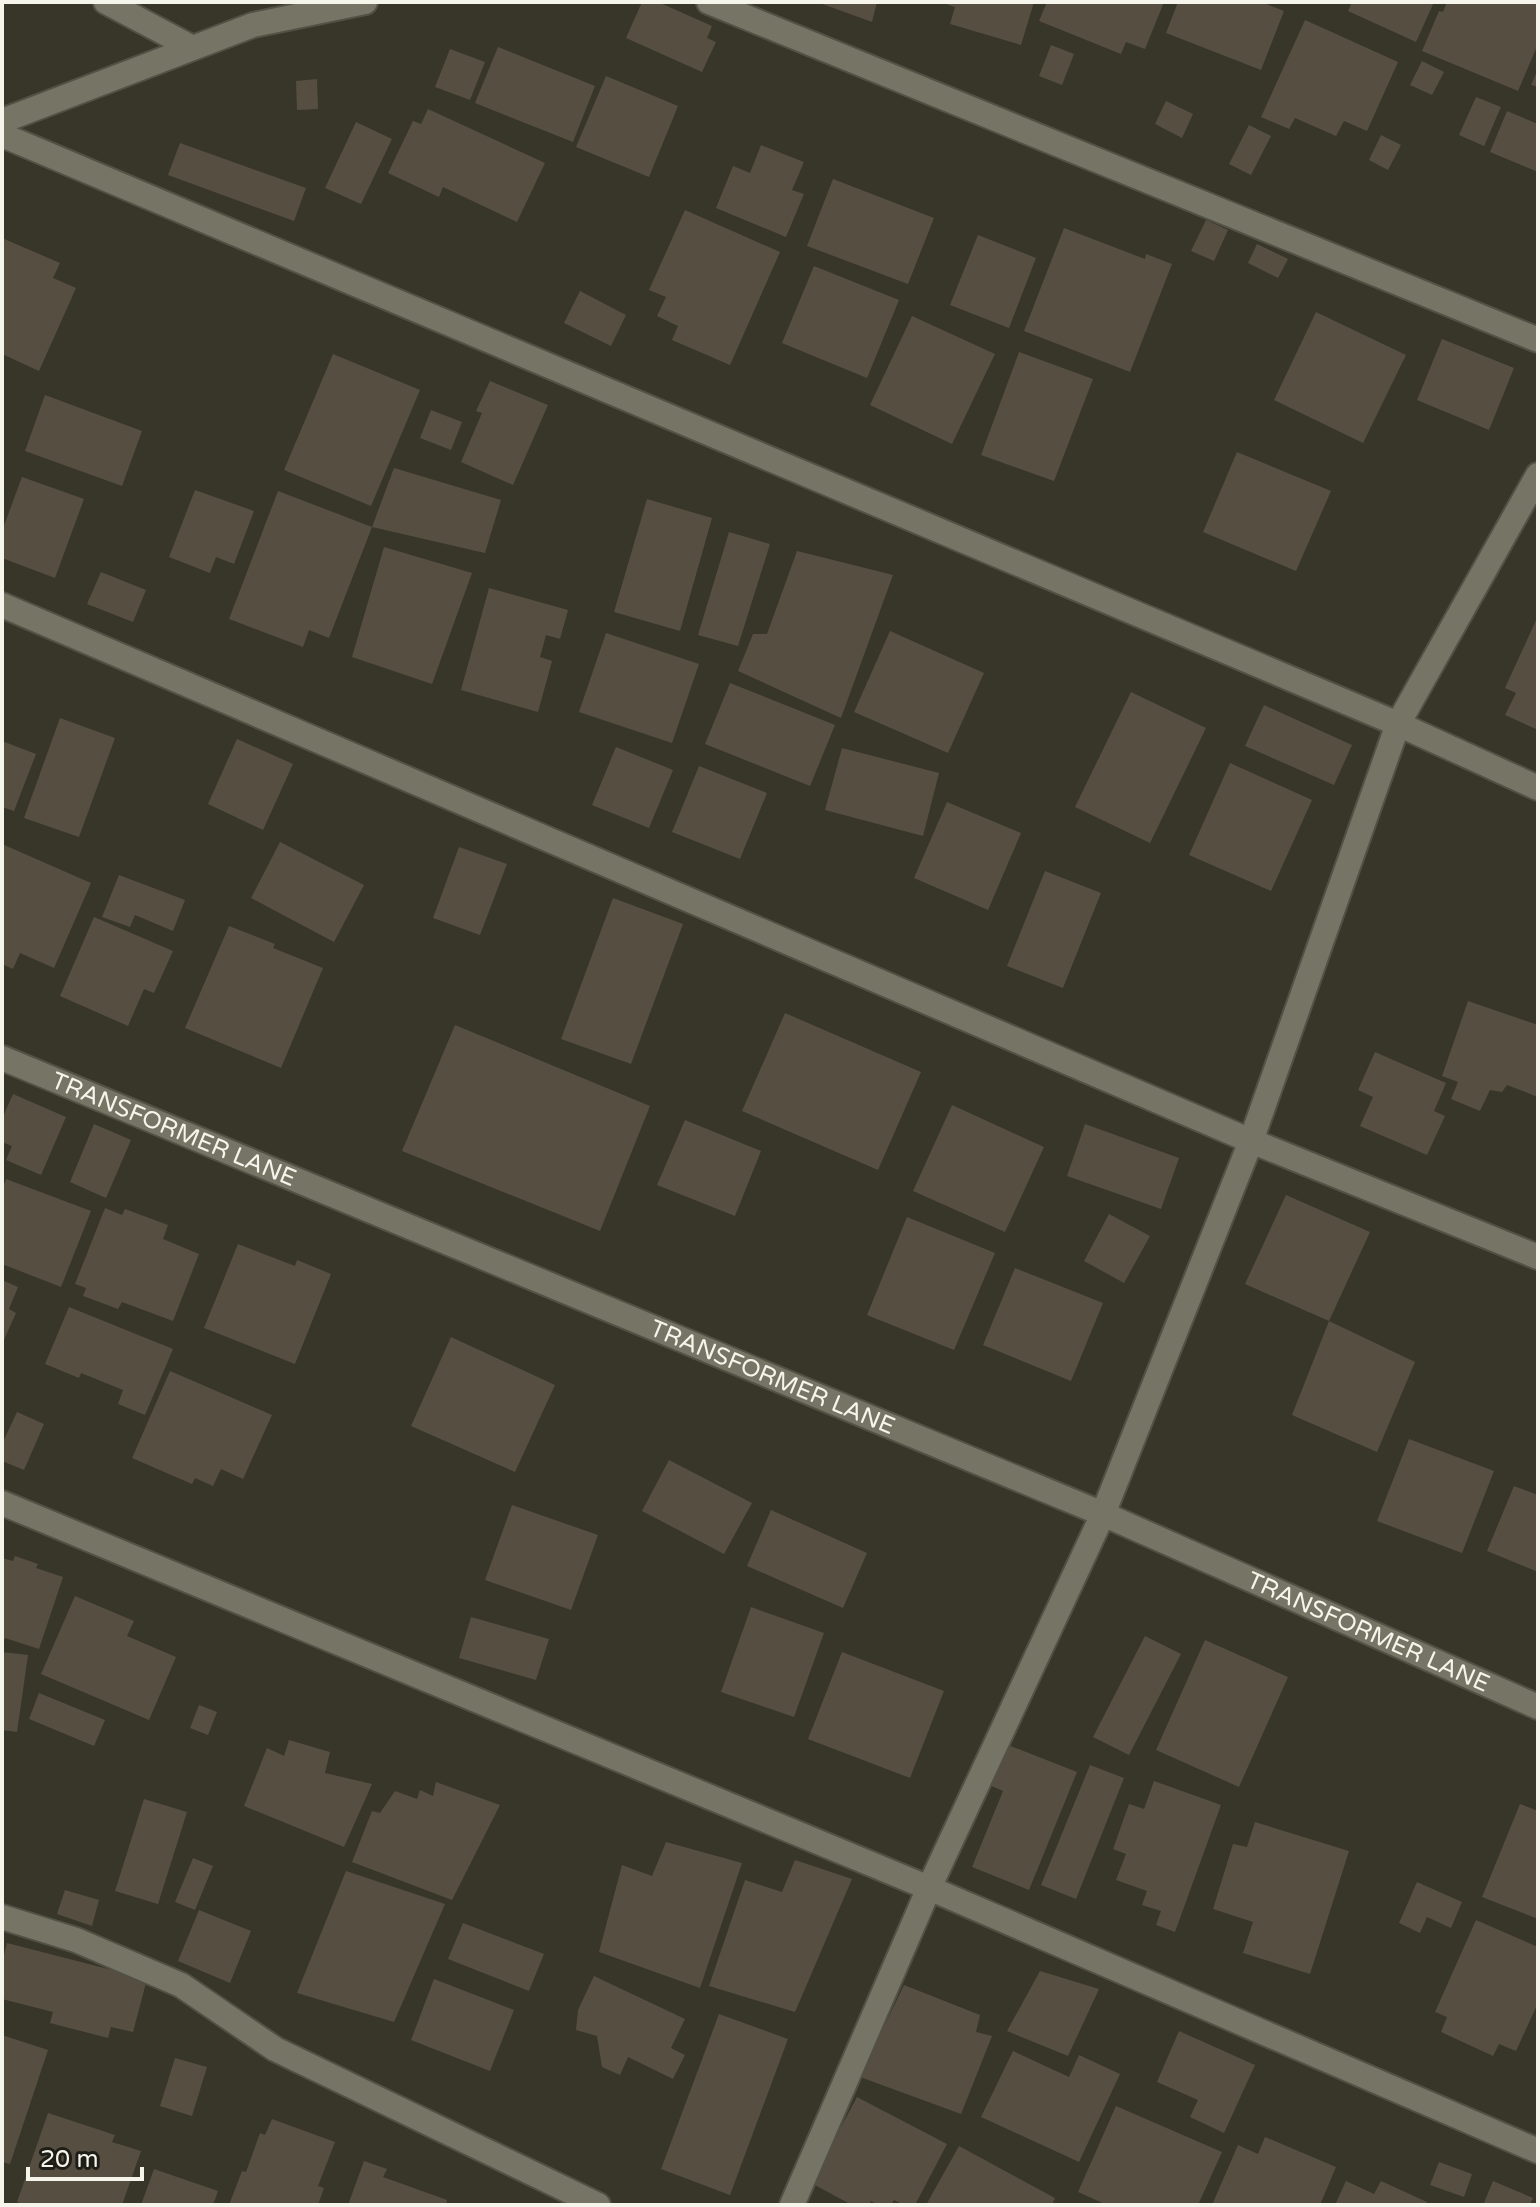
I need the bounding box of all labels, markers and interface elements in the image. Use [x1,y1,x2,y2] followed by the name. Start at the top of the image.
[47,1066,300,1193] street label: TRANSFORMER LANE
[646,1314,899,1441] street label: TRANSFORMER LANE
[1243,1565,1494,1698] street label: TRANSFORMER LANE
[28,2131,142,2181] scale bar
[40,2145,98,2174] text: 20 m

